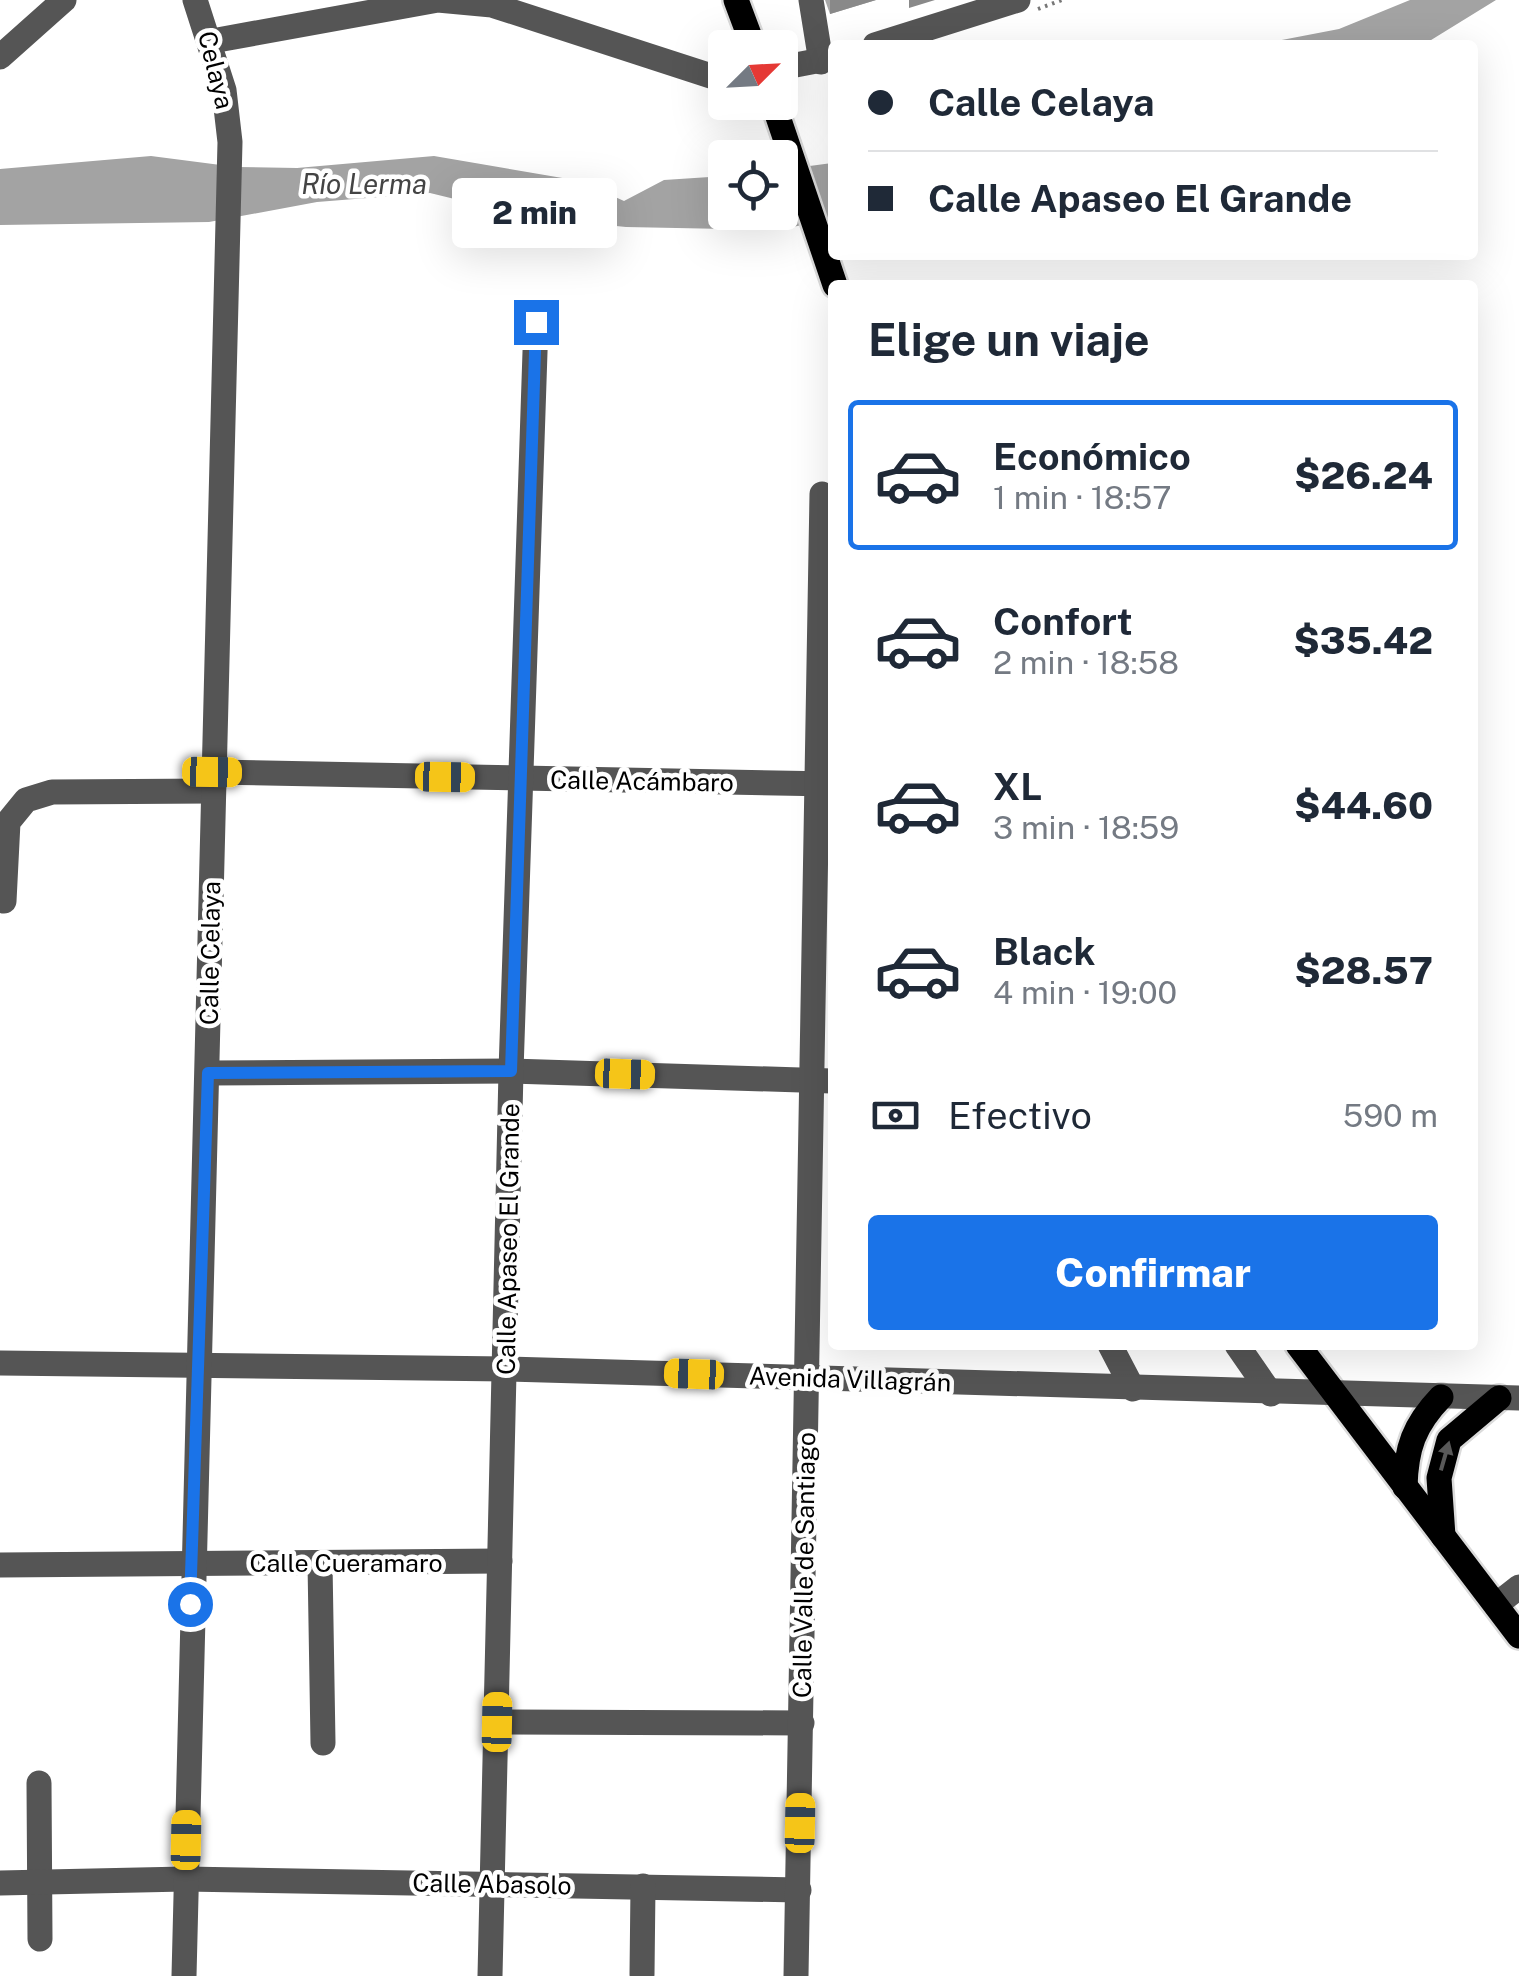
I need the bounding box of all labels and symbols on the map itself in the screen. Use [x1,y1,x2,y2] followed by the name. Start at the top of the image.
[192,28,240,112] street label: Celaya
[708,30,798,120] north arrow
[301,167,427,200] water label: Río Lerma
[454,177,618,247] callout: 2 min
[514,300,559,345] route end
[182,756,242,788] car
[415,761,475,793] car
[550,764,734,798] street label: Calle Acámbaro
[194,881,226,1025] street label: Calle Celaya
[594,1058,656,1090] car
[491,1103,525,1375] street label: Calle Apaseo El Grande
[663,1358,725,1390] car
[748,1360,952,1398] street label: Avenida Villagrán
[787,1432,821,1698] street label: Calle Valle de Santiago
[1438,1440,1453,1470] one-way arrow
[249,1548,443,1578] street label: Calle Cueramaro
[168,1582,213,1627] route start
[481,1692,513,1752] car
[784,1793,816,1853] car
[170,1810,202,1870] car
[412,1868,572,1900] street label: Calle Abasolo

